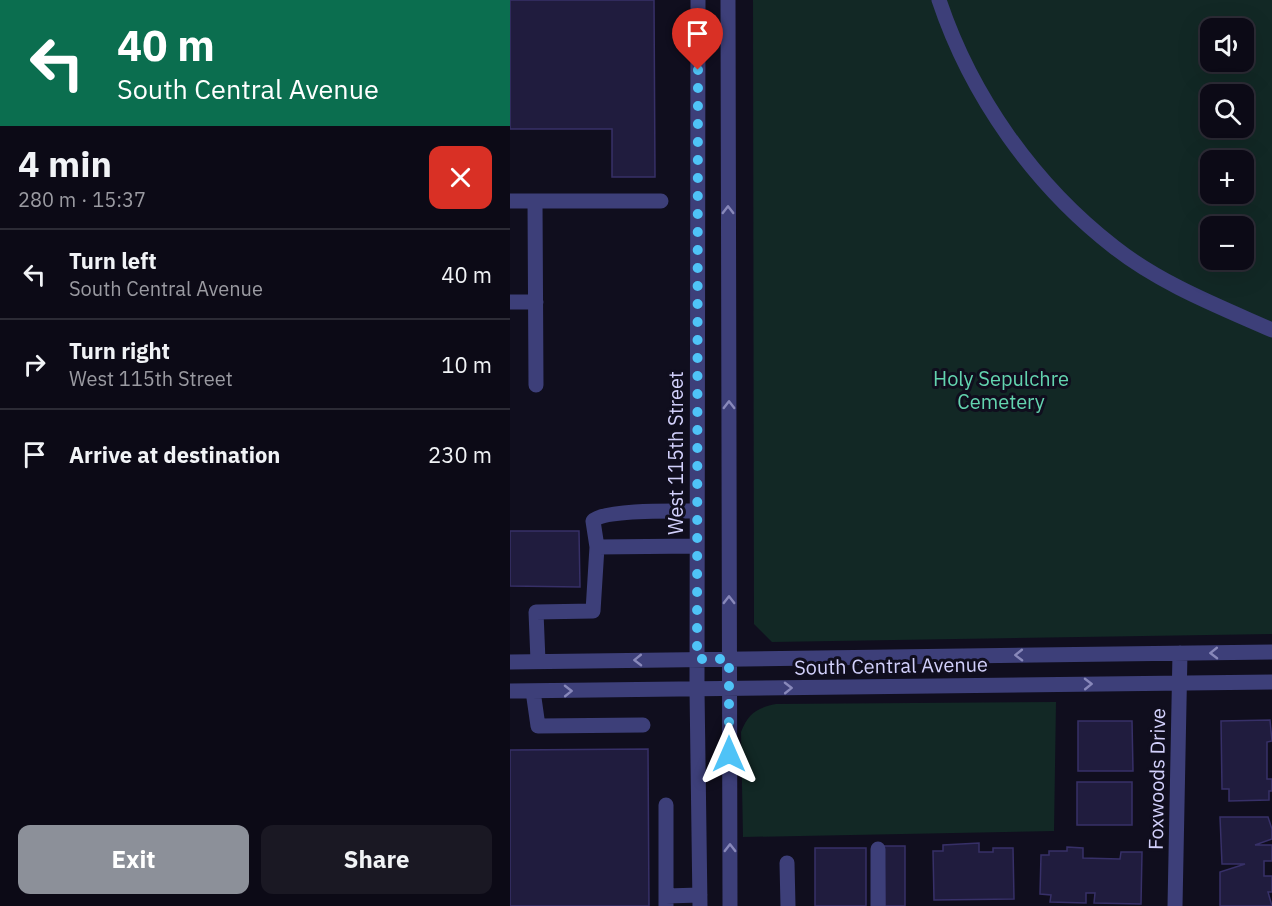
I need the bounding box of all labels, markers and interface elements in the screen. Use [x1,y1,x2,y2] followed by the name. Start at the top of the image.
[672,8,723,70] pin
[681,17,714,50] icon: arrive
[117,18,215,73] text: 40 m
[1200,18,1254,270] map controls
[1200,18,1254,72] button: sound
[18,24,96,102] icon: left
[117,71,379,106] text: South Central Avenue
[1200,84,1254,138] button: search
[18,140,112,187] text: 4 min
[429,146,492,209] button: close
[1200,150,1254,204] button: +
[18,186,146,213] text: 280 m · 15:37
[722,206,734,215] one-way arrow
[1200,216,1254,270] button: −
[69,246,157,275] text: Turn left
[18,258,51,291] icon: left
[441,260,492,289] text: 40 m
[69,275,263,302] text: South Central Avenue
[69,336,170,365] text: Turn right
[18,348,51,381] icon: right
[441,350,492,379] text: 10 m
[69,365,233,392] text: West 115th Street
[933,365,1069,415] park label: Holy Sepulchre Cemetery
[662,371,689,535] street label: West 115th Street
[723,401,735,410] one-way arrow
[18,438,51,471] icon: arrive
[69,440,280,469] text: Arrive at destination
[428,440,492,469] text: 230 m
[723,596,735,605] one-way arrow
[1209,647,1218,659] one-way arrow
[1014,649,1023,661] one-way arrow
[794,650,988,681] street label: South Central Avenue
[634,654,643,666] one-way arrow
[1083,678,1092,690] one-way arrow
[783,682,792,694] one-way arrow
[564,685,573,697] one-way arrow
[1142,708,1171,850] street label: Foxwoods Drive
[697,722,761,786] position arrow
[18,825,249,894] button: Exit
[261,825,492,894] button: Share
[724,843,736,852] one-way arrow

